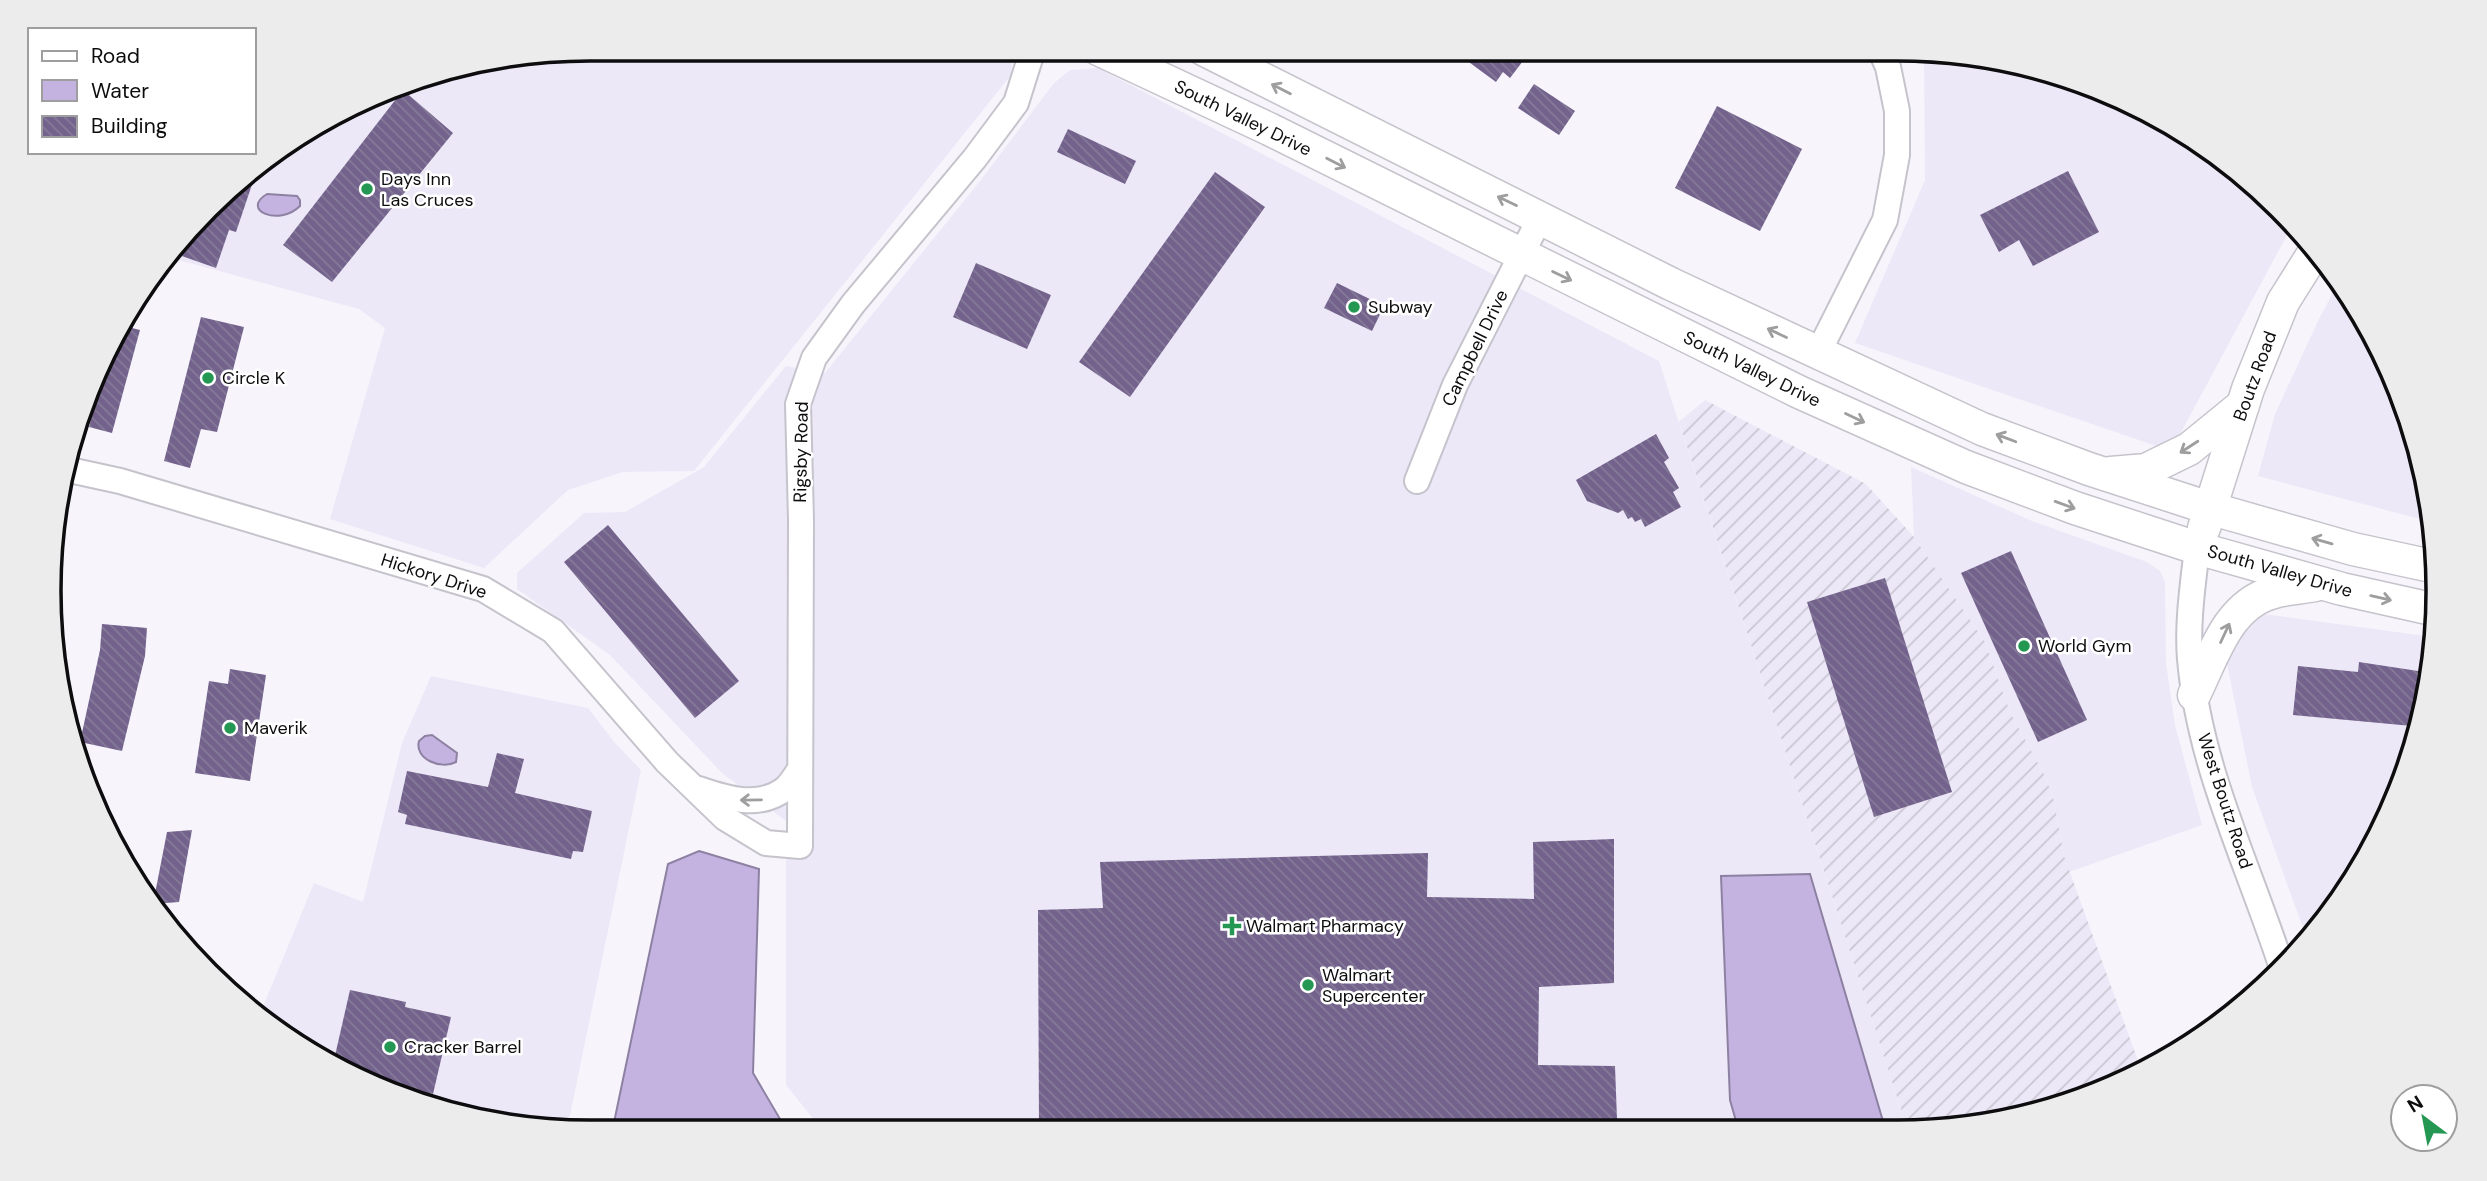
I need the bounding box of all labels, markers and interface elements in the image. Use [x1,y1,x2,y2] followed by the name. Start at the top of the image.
[28,28,256,154] legend
[91,42,140,70] text: Road
[1170,74,1316,162] street label: South Valley Drive
[91,77,149,105] text: Water
[1271,81,1292,95] one-way arrow
[91,112,168,140] text: Building
[1325,157,1346,171] one-way arrow
[381,167,474,212] place label: Days Inn Las Cruces
[359,181,375,197] marker: Days Inn Las Cruces
[1497,194,1518,207] one-way arrow
[1551,270,1572,284] one-way arrow
[1436,286,1514,410] street label: Campbell Drive
[1368,295,1433,319] place label: Subway
[1346,299,1362,315] marker: Subway
[1679,325,1825,413] street label: South Valley Drive
[1767,326,1788,340] one-way arrow
[2228,328,2282,424] street label: Boutz Road
[222,366,286,390] place label: Circle K
[200,370,216,386] marker: Circle K
[788,401,814,503] street label: Rigsby Road
[1844,412,1865,425] one-way arrow
[1996,431,2017,444] one-way arrow
[2180,440,2199,455] one-way arrow
[2053,499,2075,512] one-way arrow
[2311,533,2333,546] one-way arrow
[2205,539,2355,603] street label: South Valley Drive
[378,548,490,604] street label: Hickory Drive
[2369,592,2392,606] one-way arrow
[2219,623,2232,644] one-way arrow
[2038,634,2132,658] place label: World Gym
[2016,638,2032,654] marker: World Gym
[244,716,308,740] place label: Maverik
[222,720,238,736] marker: Maverik
[2192,730,2258,872] street label: West Boutz Road
[740,793,763,806] one-way arrow
[1246,914,1404,938] place label: Walmart Pharmacy
[1224,918,1240,934] marker: Walmart Pharmacy
[1322,963,1425,1008] place label: Walmart Supercenter
[1300,977,1316,993] marker: Walmart Supercenter
[404,1035,522,1059] place label: Cracker Barrel
[382,1039,398,1055] marker: Cracker Barrel
[2389,1083,2459,1153] north arrow
[2403,1090,2428,1118] text: N

